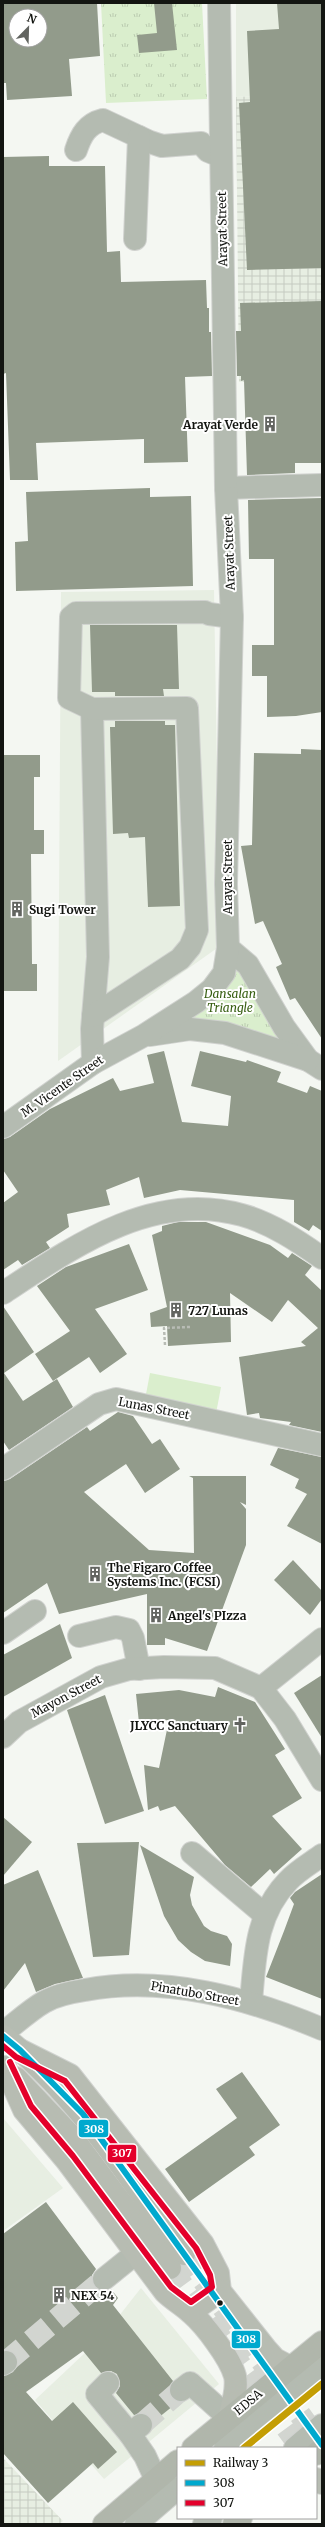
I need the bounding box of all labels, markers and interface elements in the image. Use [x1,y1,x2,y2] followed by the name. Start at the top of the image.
[8,8,48,48] north arrow
[25,11,39,27] text: N
[214,191,230,268] street label: Arayat Street
[261,415,279,433] building icon: Arayat Verde
[182,417,259,432] place label: Arayat Verde
[220,515,238,592] street label: Arayat Street
[220,839,235,916] street label: Arayat Street
[8,900,26,918] building icon: Sugi Tower
[29,902,96,917] place label: Sugi Tower
[203,986,256,1015] park label: Dansalan Triangle
[18,1052,106,1120] street label: M. Vicente Street
[167,1301,185,1319] building icon: 727 Lunas
[188,1303,248,1318] place label: 727 Lunas
[117,1394,191,1422] street label: Lunas Street
[107,1560,221,1589] place label: The Figaro Coffee Systems Inc. (FCSI)
[86,1565,104,1583] building icon: The Figaro Coffee Systems Inc. (FCSI)
[147,1606,165,1624] building icon: Angel's PIzza
[167,1608,247,1623] place label: Angel's PIzza
[28,1671,104,1721] street label: Mayon Street
[231,1716,249,1734] church icon: JLYCC Sanctuary
[129,1718,229,1733] place label: JLYCC Sanctuary
[150,1978,241,2008] street label: Pinatubo Street
[78,2119,109,2138] line badge: 308
[84,2122,104,2136] text: 308
[107,2144,137,2163] line badge: 307
[112,2146,132,2160] text: 307
[50,2286,68,2304] building icon: NEX 54
[71,2288,115,2303] place label: NEX 54
[215,2298,225,2308] unlabelled marker
[231,2330,261,2349] line badge: 308
[236,2332,256,2346] text: 308
[231,2386,266,2418] street label: EDSA
[177,2447,317,2519] legend
[213,2455,268,2470] text: Railway 3
[213,2475,235,2490] text: 308
[213,2495,234,2510] text: 307

